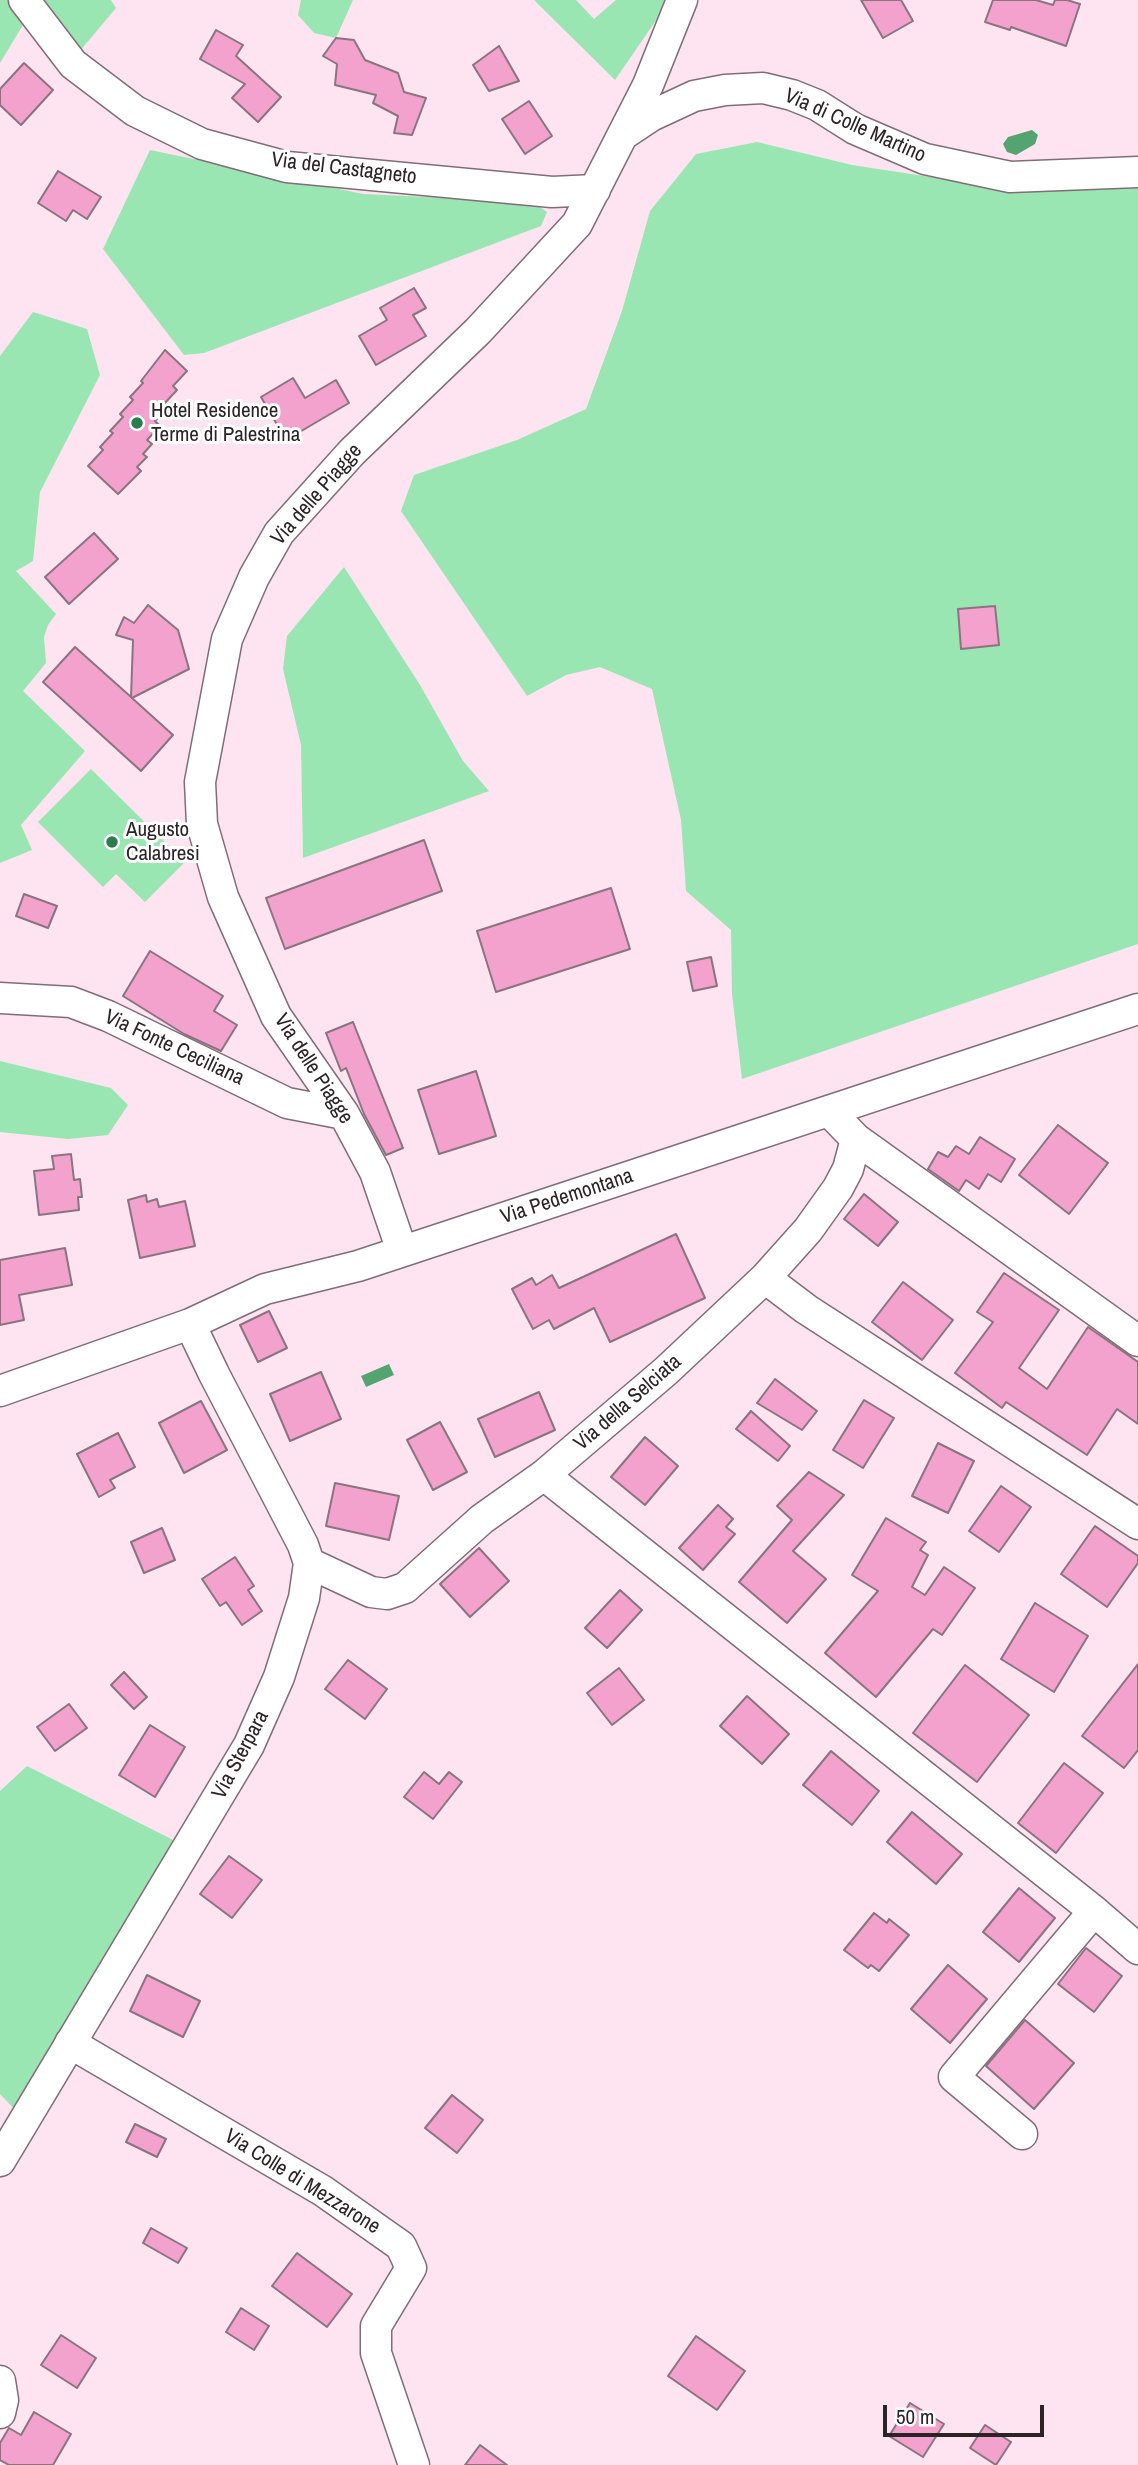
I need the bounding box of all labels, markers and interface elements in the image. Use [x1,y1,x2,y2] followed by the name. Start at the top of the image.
[780,84,930,168] street label: Via di Colle Martino
[270,148,418,190] street label: Via del Castagneto
[151,398,300,448] place label: Hotel Residence Terme di Palestrina
[129,415,145,431] marker: Hotel Residence Terme di Palestrina
[266,439,368,551] street label: Via delle Piagge
[126,817,200,867] place label: Augusto Calabresi
[104,834,120,850] marker: Augusto Calabresi
[100,1005,248,1091] street label: Via Fonte Ceciliana
[268,1009,358,1129] street label: Via delle Piagge
[498,1164,636,1230] street label: Via Pedemontana
[569,1350,687,1456] street label: Via della Selciata
[207,1707,275,1803] street label: Via Sterpara
[220,2124,384,2240] street label: Via Colle di Mezzarone
[886,2392,1047,2436] scale bar
[896,2402,934,2431] text: 50 m

